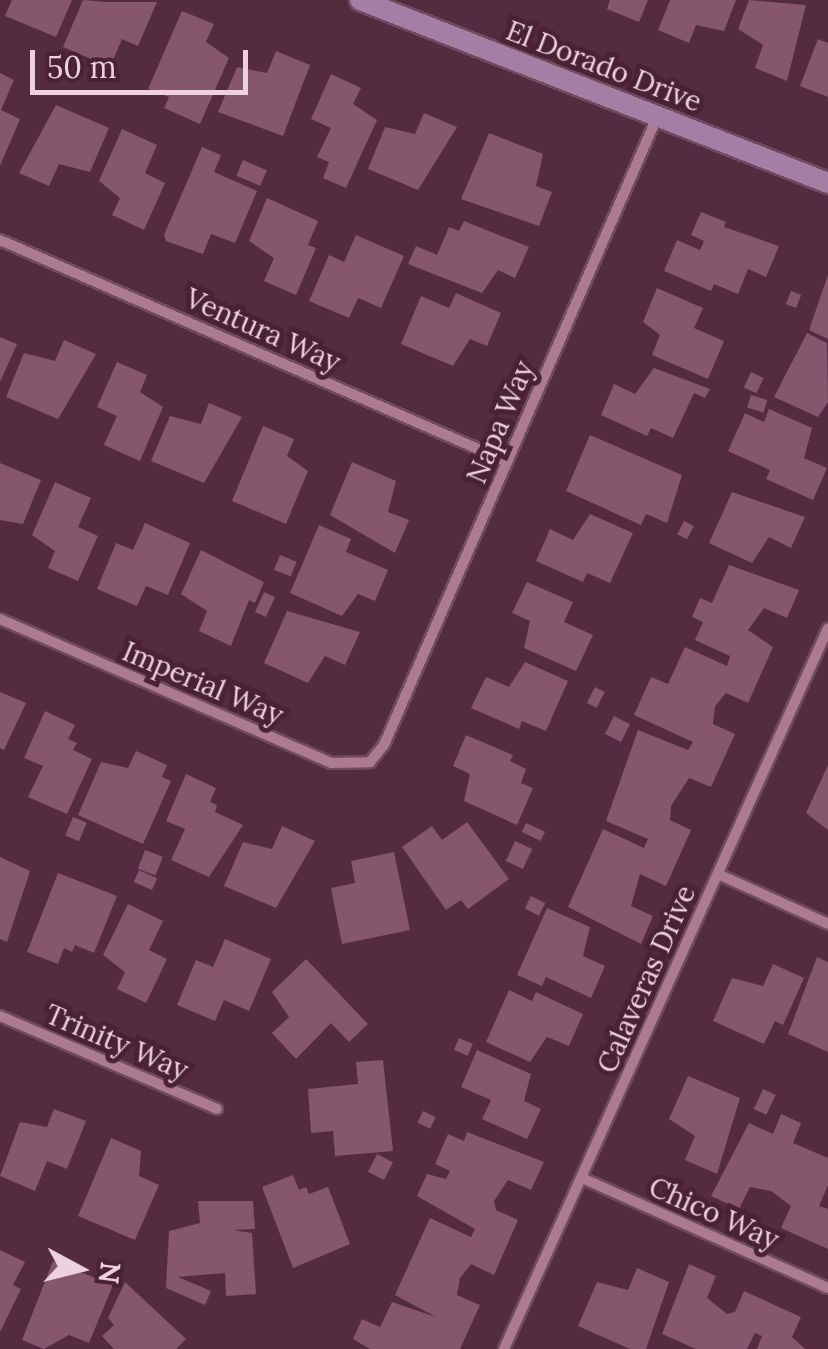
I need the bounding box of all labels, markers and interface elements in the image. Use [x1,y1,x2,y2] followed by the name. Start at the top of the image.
[502,13,706,119] street label: El Dorado Drive
[35,30,252,92] scale bar
[47,48,117,86] text: 50 m
[180,281,346,379] street label: Ventura Way
[459,356,541,488] street label: Napa Way
[118,634,288,732] street label: Imperial Way
[590,880,702,1078] street label: Calaveras Drive
[41,997,193,1087] street label: Trinity Way
[644,1169,784,1257] street label: Chico Way
[30,1219,130,1319] north arrow
[91,1260,129,1286] text: N

